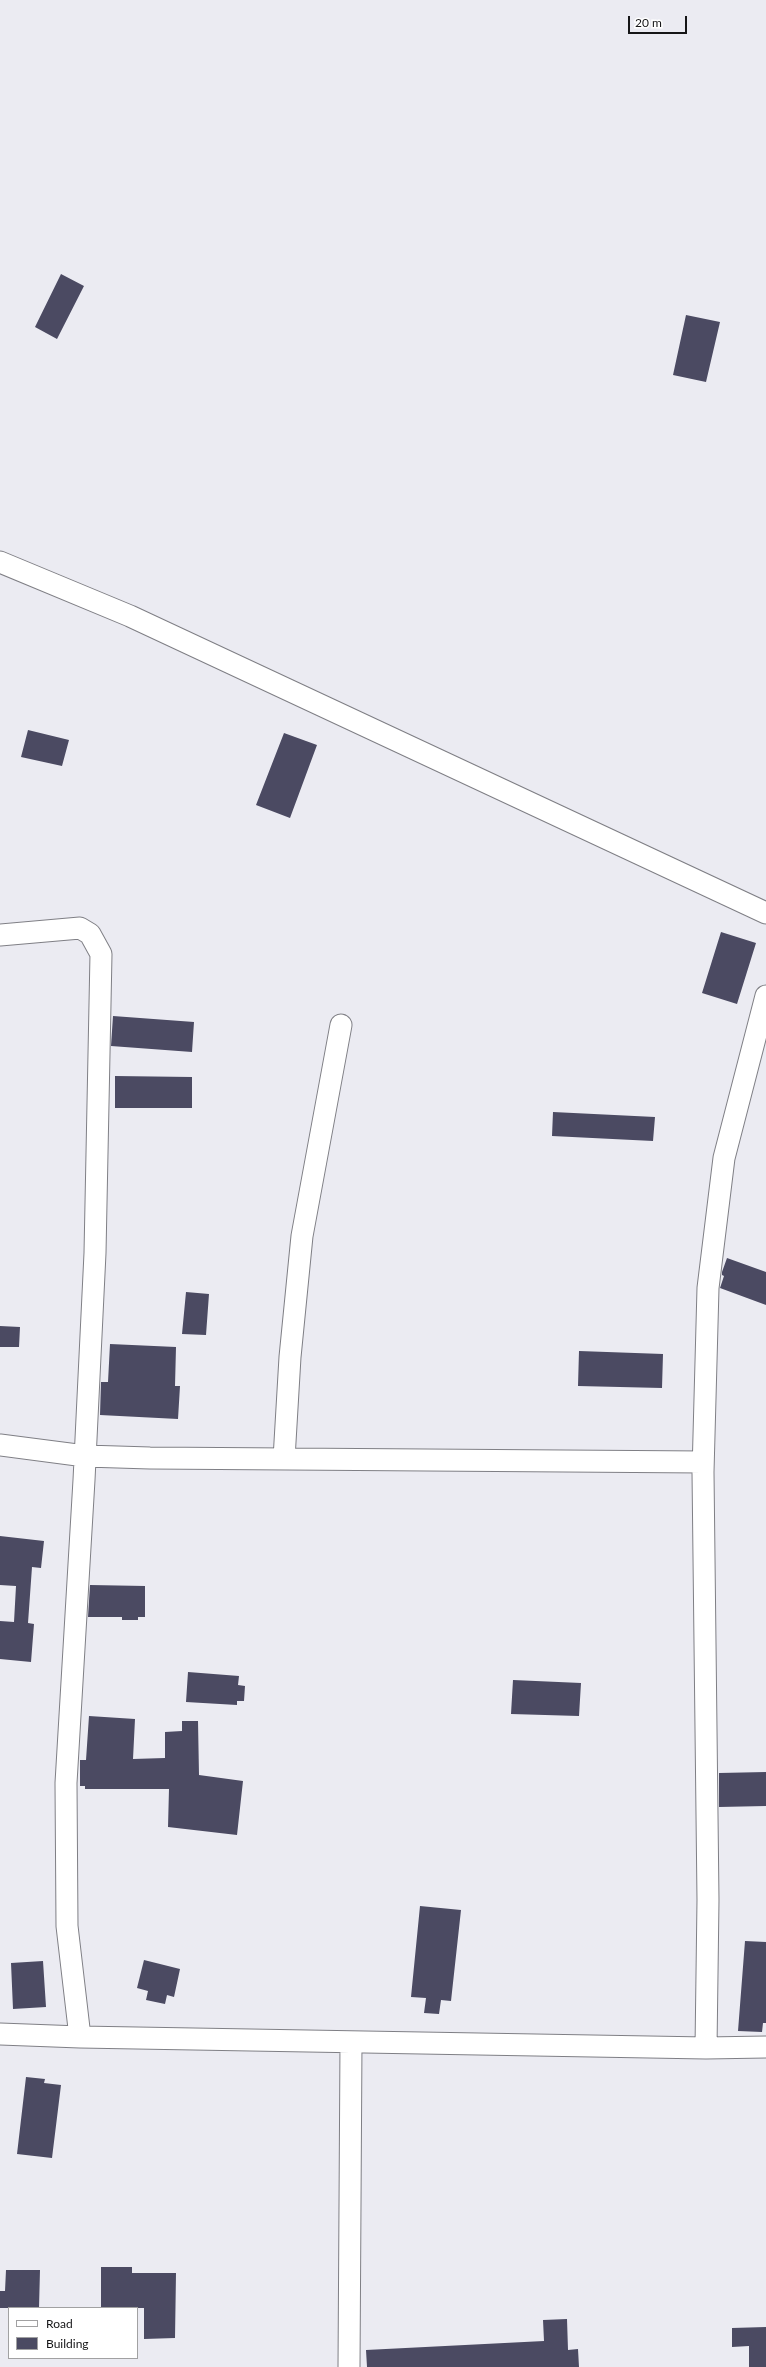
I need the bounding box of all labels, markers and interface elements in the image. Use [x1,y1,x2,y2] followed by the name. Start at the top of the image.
[630,8,689,34] scale bar
[635,15,662,30] text: 20 m
[8,2307,138,2359] legend
[46,2316,73,2331] text: Road
[46,2336,89,2351] text: Building

